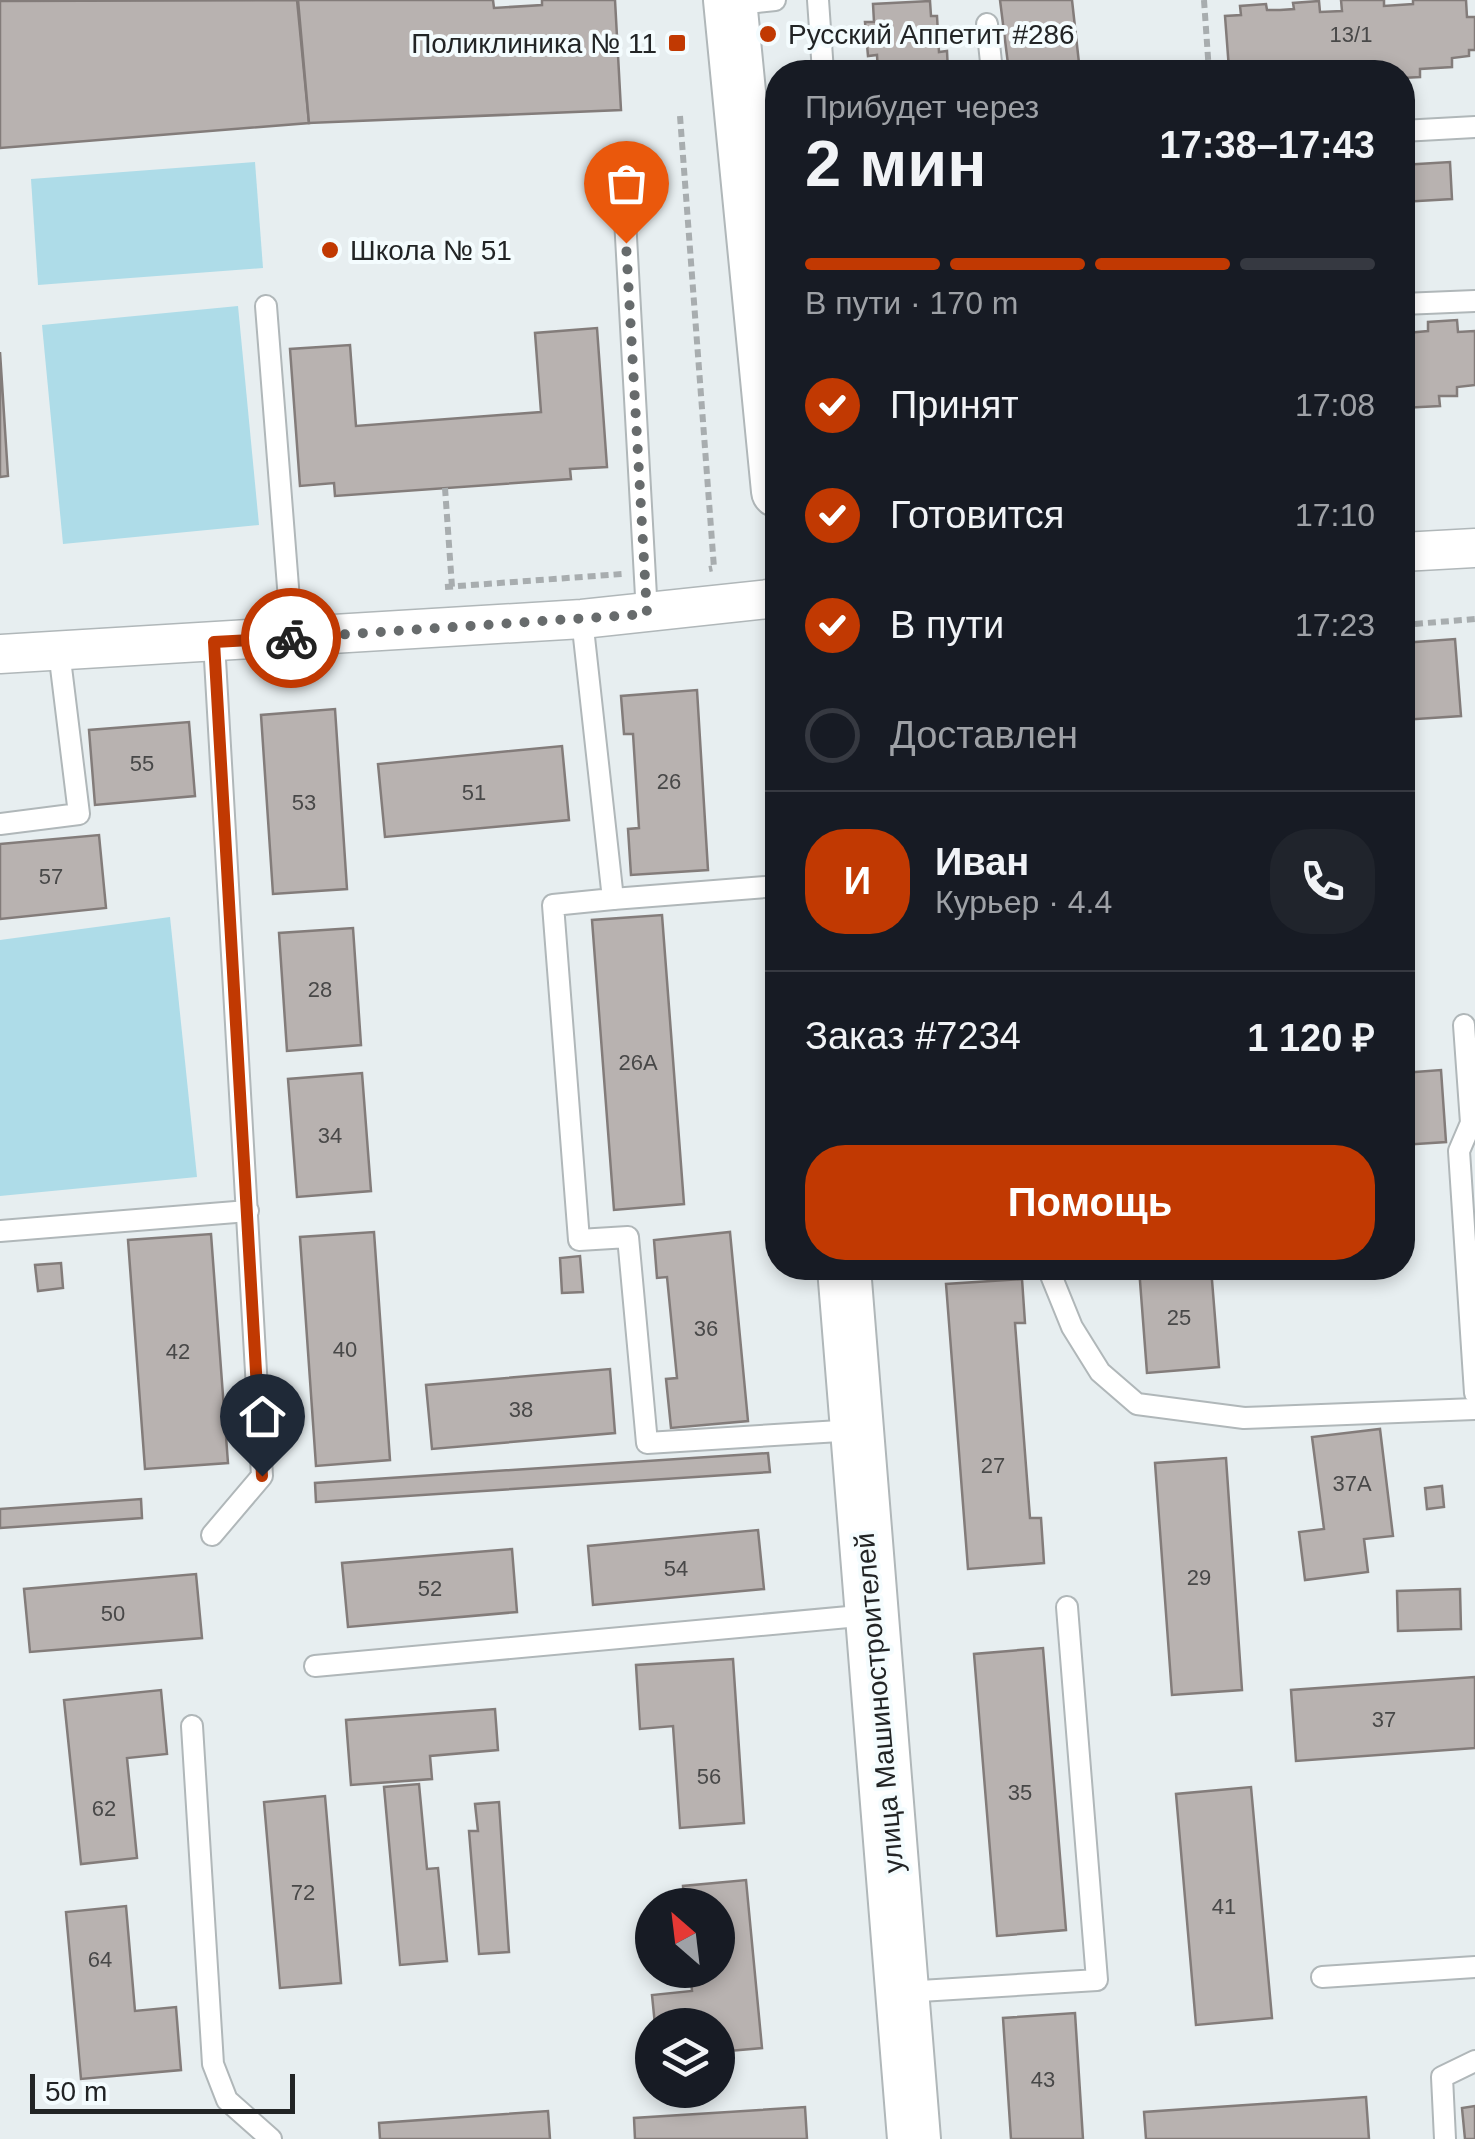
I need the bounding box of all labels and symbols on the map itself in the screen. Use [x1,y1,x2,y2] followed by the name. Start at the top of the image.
[788,19,1075,50] place label: Русский Аппетит #286
[1330,22,1372,47] house number: 13/1
[757,23,779,45] marker: Русский Аппетит #286
[411,28,657,59] place label: Поликлиника № 11
[666,32,688,54] marker: Поликлиника № 11
[584,141,669,244] pin
[350,235,512,266] place label: Школа № 51
[319,239,341,261] marker: Школа № 51
[241,588,341,688] courier
[130,751,154,776] house number: 55
[657,769,681,794] house number: 26
[462,780,486,805] house number: 51
[292,790,316,815] house number: 53
[39,864,63,889] house number: 57
[308,977,332,1002] house number: 28
[618,1050,658,1075] house number: 26А
[318,1123,342,1148] house number: 34
[1167,1305,1191,1330] house number: 25
[694,1316,718,1341] house number: 36
[333,1337,357,1362] house number: 40
[166,1339,190,1364] house number: 42
[220,1374,305,1477] pin
[509,1397,533,1422] house number: 38
[981,1453,1005,1478] house number: 27
[1332,1471,1372,1496] house number: 37А
[849,1532,909,1874] street label: улица Машиностроителей
[664,1556,688,1581] house number: 54
[1187,1565,1211,1590] house number: 29
[418,1576,442,1601] house number: 52
[101,1601,125,1626] house number: 50
[1372,1707,1396,1732] house number: 37
[697,1764,721,1789] house number: 56
[1008,1780,1032,1805] house number: 35
[92,1796,116,1821] house number: 62
[291,1880,315,1905] house number: 72
[635,1888,735,1988] north arrow
[1212,1894,1236,1919] house number: 41
[88,1947,112,1972] house number: 64
[1031,2067,1055,2092] house number: 43
[30,2069,295,2114] scale bar

